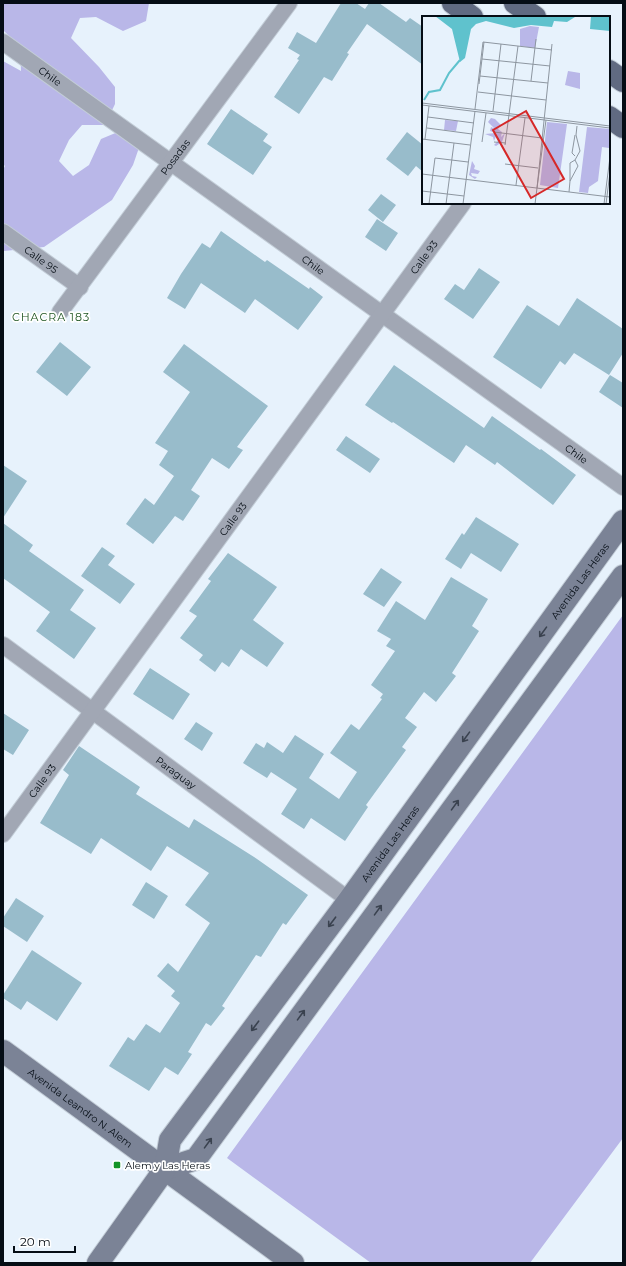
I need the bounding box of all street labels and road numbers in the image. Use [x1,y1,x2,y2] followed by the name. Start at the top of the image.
[36,63,64,88] street label: Chile
[157,136,193,178] street label: Posadas
[407,237,440,276] street label: Calle 93
[22,243,61,276] street label: Calle 95
[299,252,327,277] street label: Chile
[562,441,591,466] street label: Chile
[216,499,250,538] street label: Calle 93
[548,540,612,622] street label: Avenida Las Heras
[153,753,199,792] street label: Paraguay
[25,761,59,800] street label: Calle 93
[358,803,422,884] street label: Avenida Las Heras
[26,1065,135,1150] street label: Avenida Leandro N. Alem

